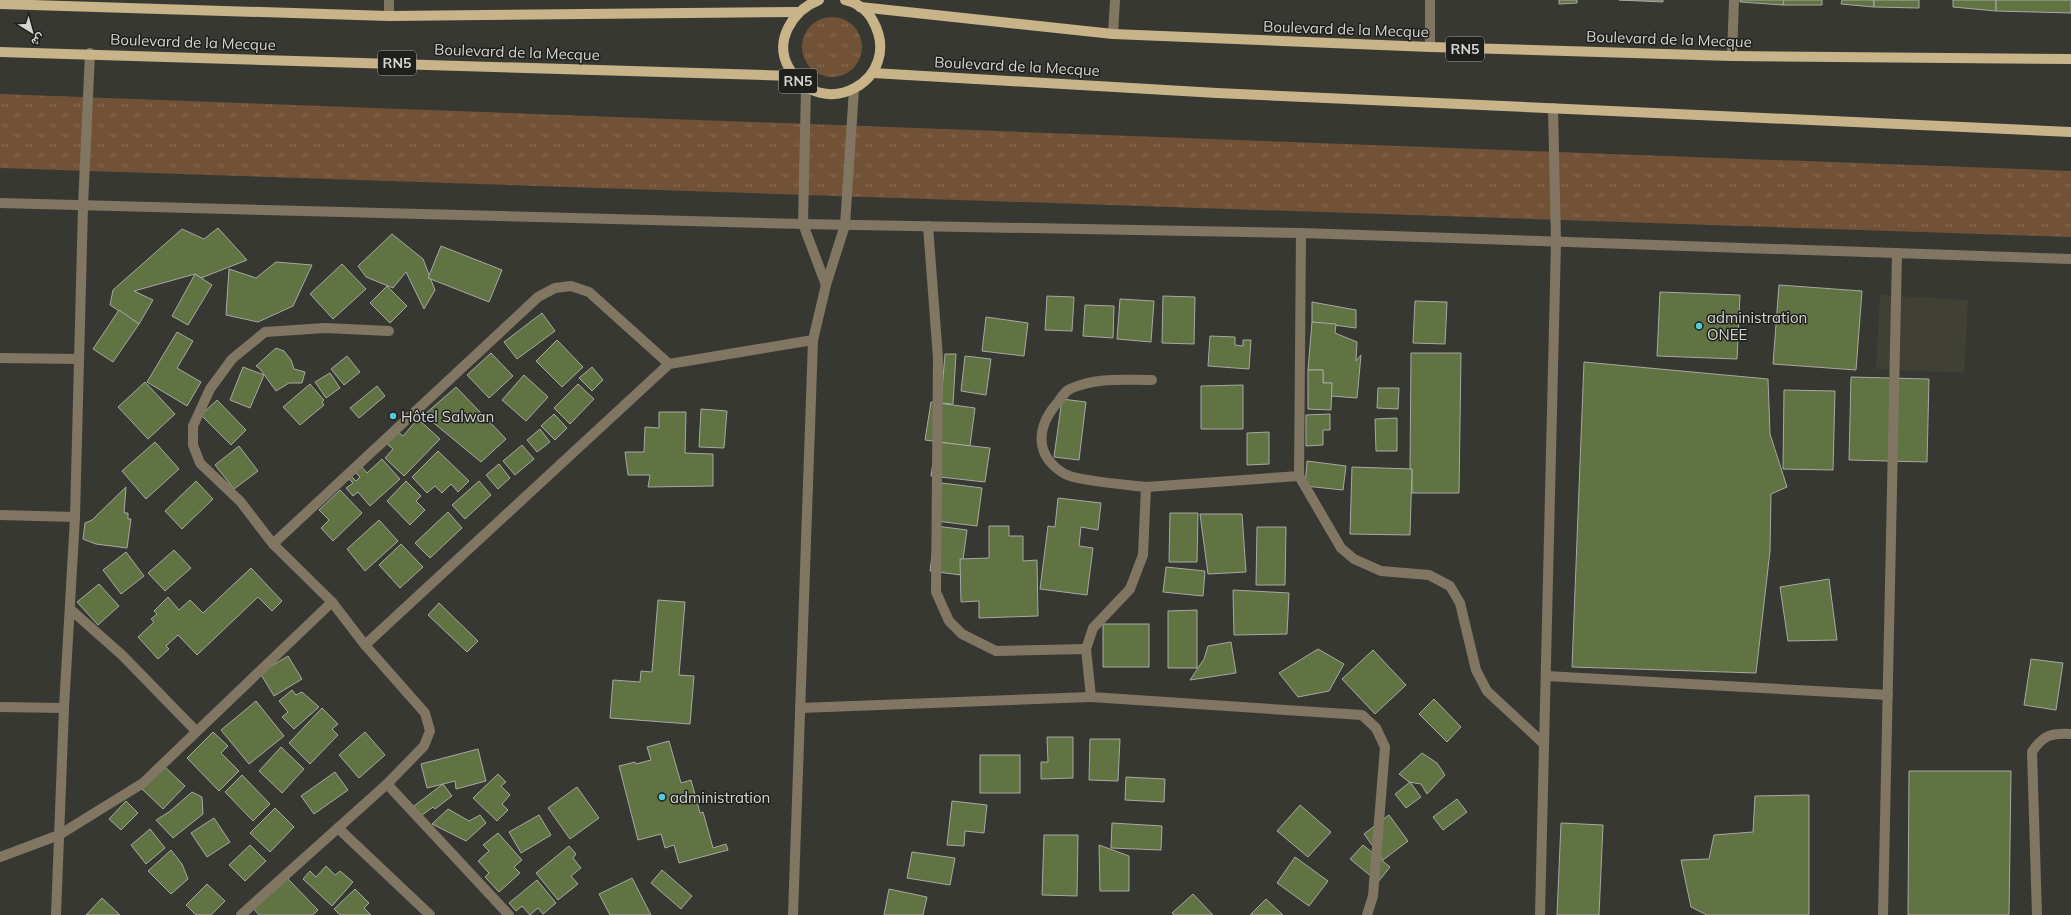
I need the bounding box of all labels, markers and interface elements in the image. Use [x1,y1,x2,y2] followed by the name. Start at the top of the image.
[12,12,52,52] north arrow
[1263,17,1429,41] street label: Boulevard de la Mecque
[1586,27,1752,51] street label: Boulevard de la Mecque
[29,30,48,50] text: ش
[110,30,276,54] street label: Boulevard de la Mecque
[1446,37,1484,61] road number: RN5
[434,40,600,64] street label: Boulevard de la Mecque
[378,51,416,75] road number: RN5
[934,52,1100,80] street label: Boulevard de la Mecque
[779,69,817,93] road number: RN5
[1707,308,1807,344] place label: administration ONEE
[1694,321,1704,331] marker: administration ONEE
[401,407,494,426] place label: Hôtel Salwan
[388,411,398,421] marker: Hôtel Salwan
[670,788,770,807] place label: administration
[657,792,667,802] marker: administration

